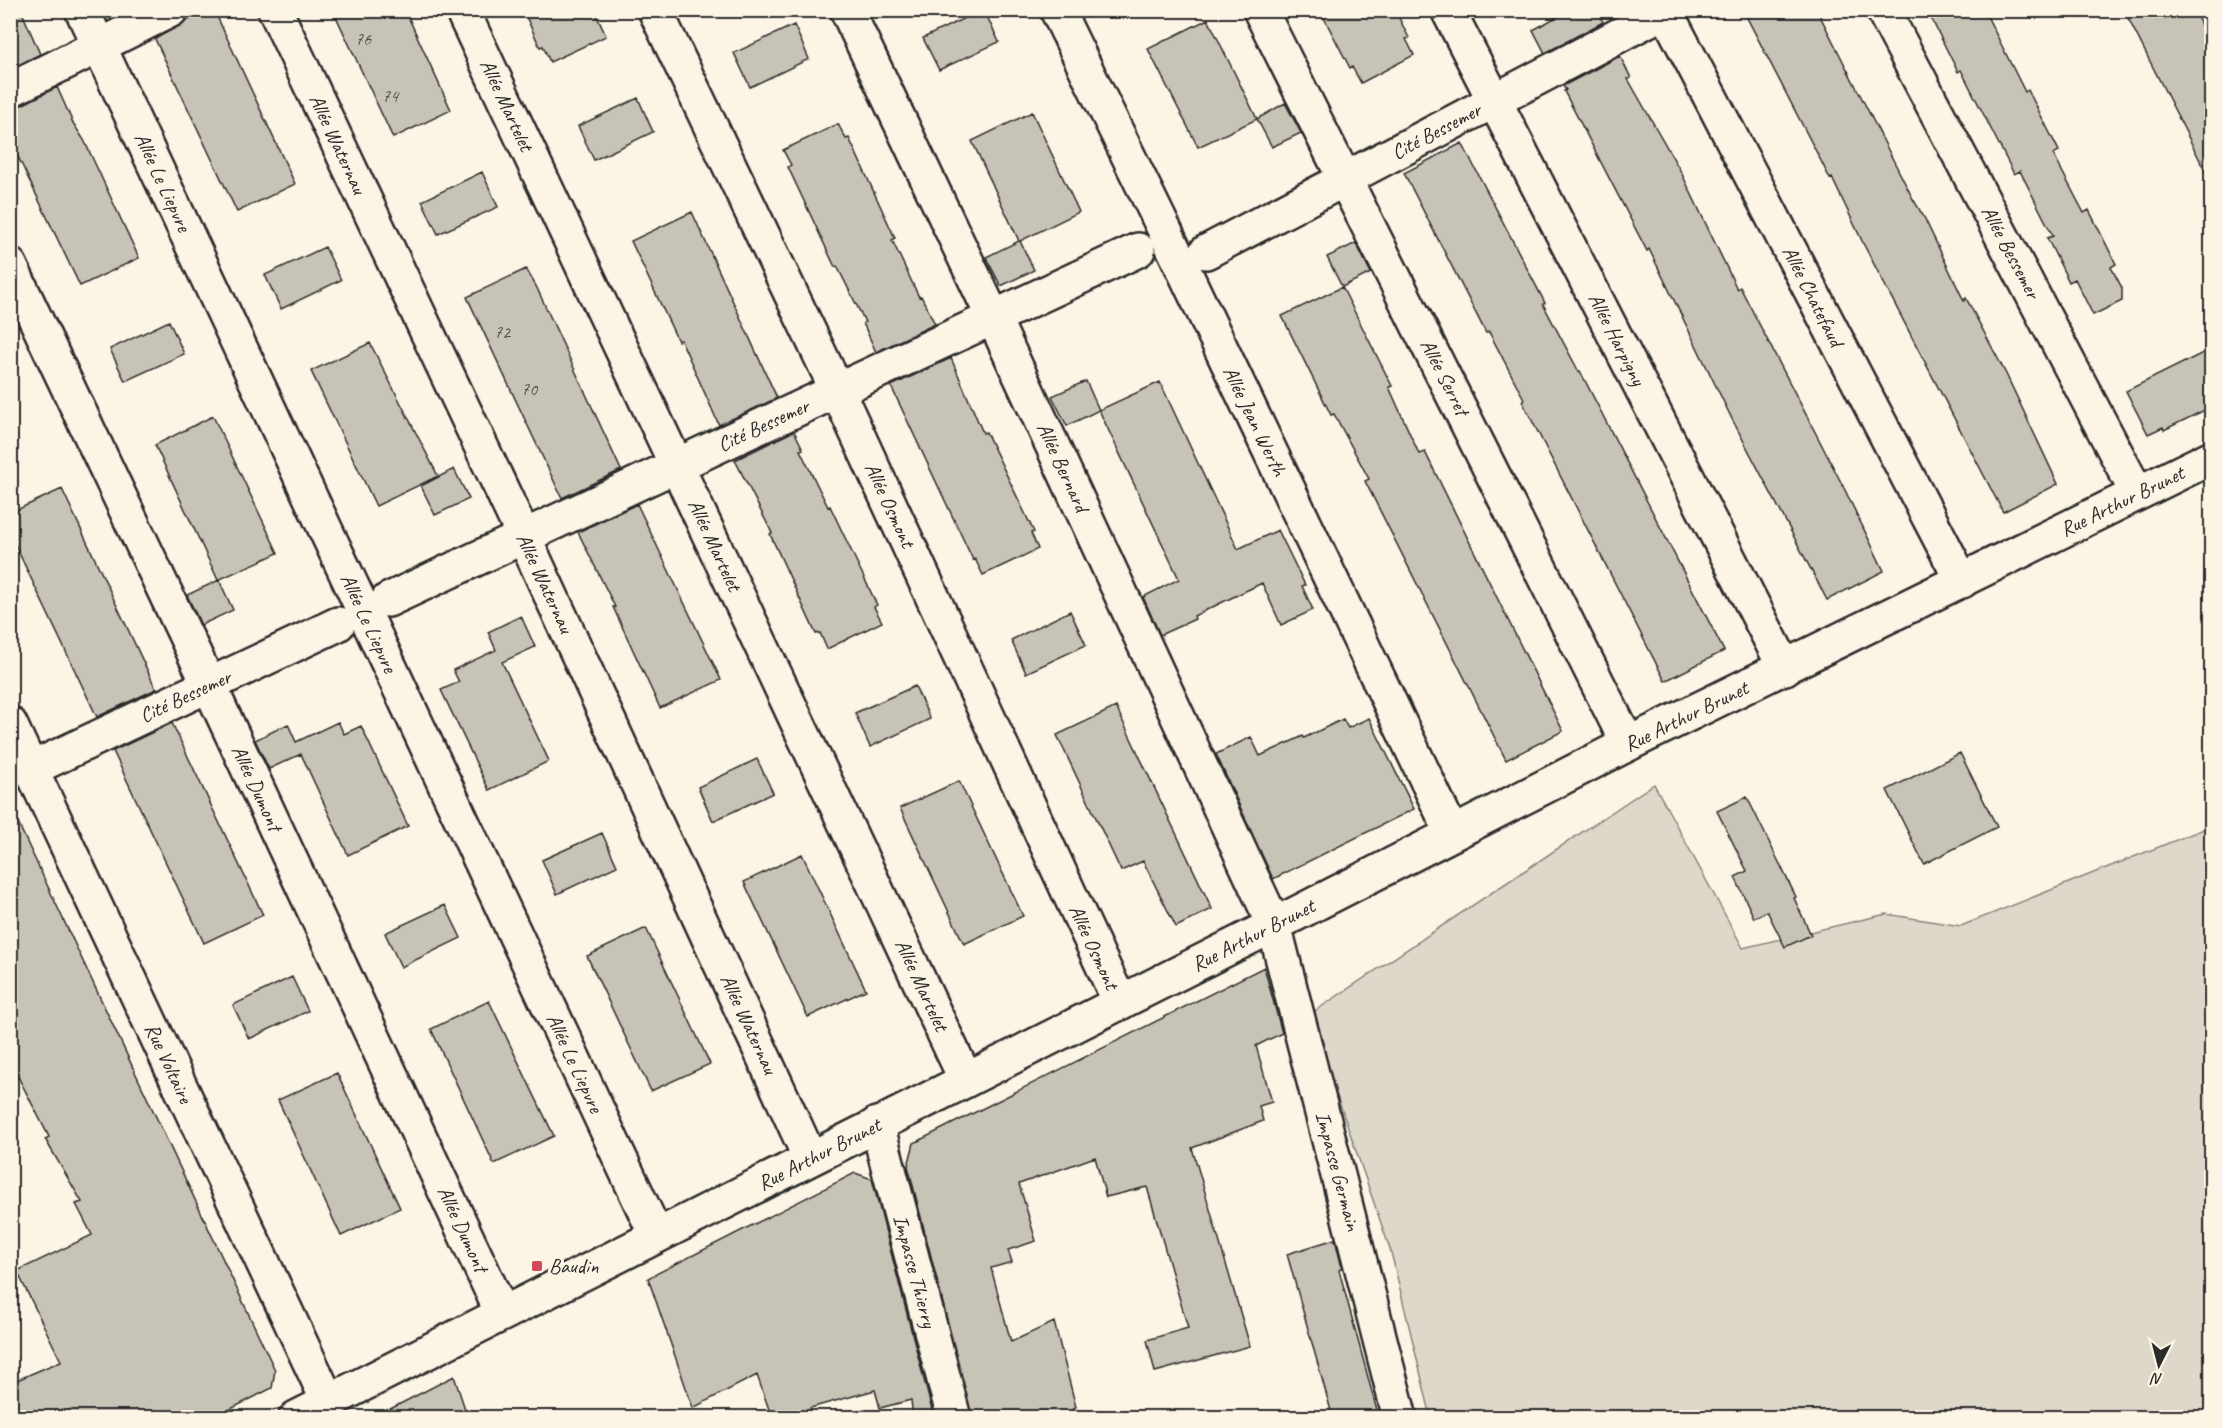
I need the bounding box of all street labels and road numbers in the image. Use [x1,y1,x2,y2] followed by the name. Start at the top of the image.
[474,55,540,157] street label: Allée Martelet
[303,90,373,199] street label: Allée Waternau
[1387,95,1487,165] street label: Cité Bessemer
[129,128,198,237] street label: Allée Le Liepvre
[1976,201,2047,305] street label: Allée Bessemer
[1777,241,1851,354] street label: Allée Chatefaud
[1583,288,1652,391] street label: Allée Harpigny
[1415,334,1477,422] street label: Allée Serret
[1217,362,1293,481] street label: Allée Jean Werth
[713,392,815,457] street label: Cité Bessemer
[1031,418,1097,519] street label: Allée Bernard
[859,458,922,554] street label: Allée Osmont
[2056,459,2190,542] street label: Rue Arthur Brunet
[682,495,748,597] street label: Allée Martelet
[510,529,580,638] street label: Allée Waternau
[335,569,404,678] street label: Allée Le Liepvre
[135,663,237,728] street label: Cité Bessemer
[1620,674,1754,757] street label: Rue Arthur Brunet
[226,741,289,838] street label: Allée Dumont
[1187,892,1321,977] street label: Rue Arthur Brunet
[1063,900,1126,996] street label: Allée Osmont
[889,935,955,1037] street label: Allée Martelet
[714,970,784,1079] street label: Allée Waternau
[541,1009,610,1118] street label: Allée Le Liepvre
[139,1019,199,1108] street label: Rue Voltaire
[1310,1109,1367,1234] street label: Impasse Germain
[753,1111,887,1196] street label: Rue Arthur Brunet
[432,1182,495,1279] street label: Allée Dumont
[887,1212,943,1332] street label: Impasse Thierry

